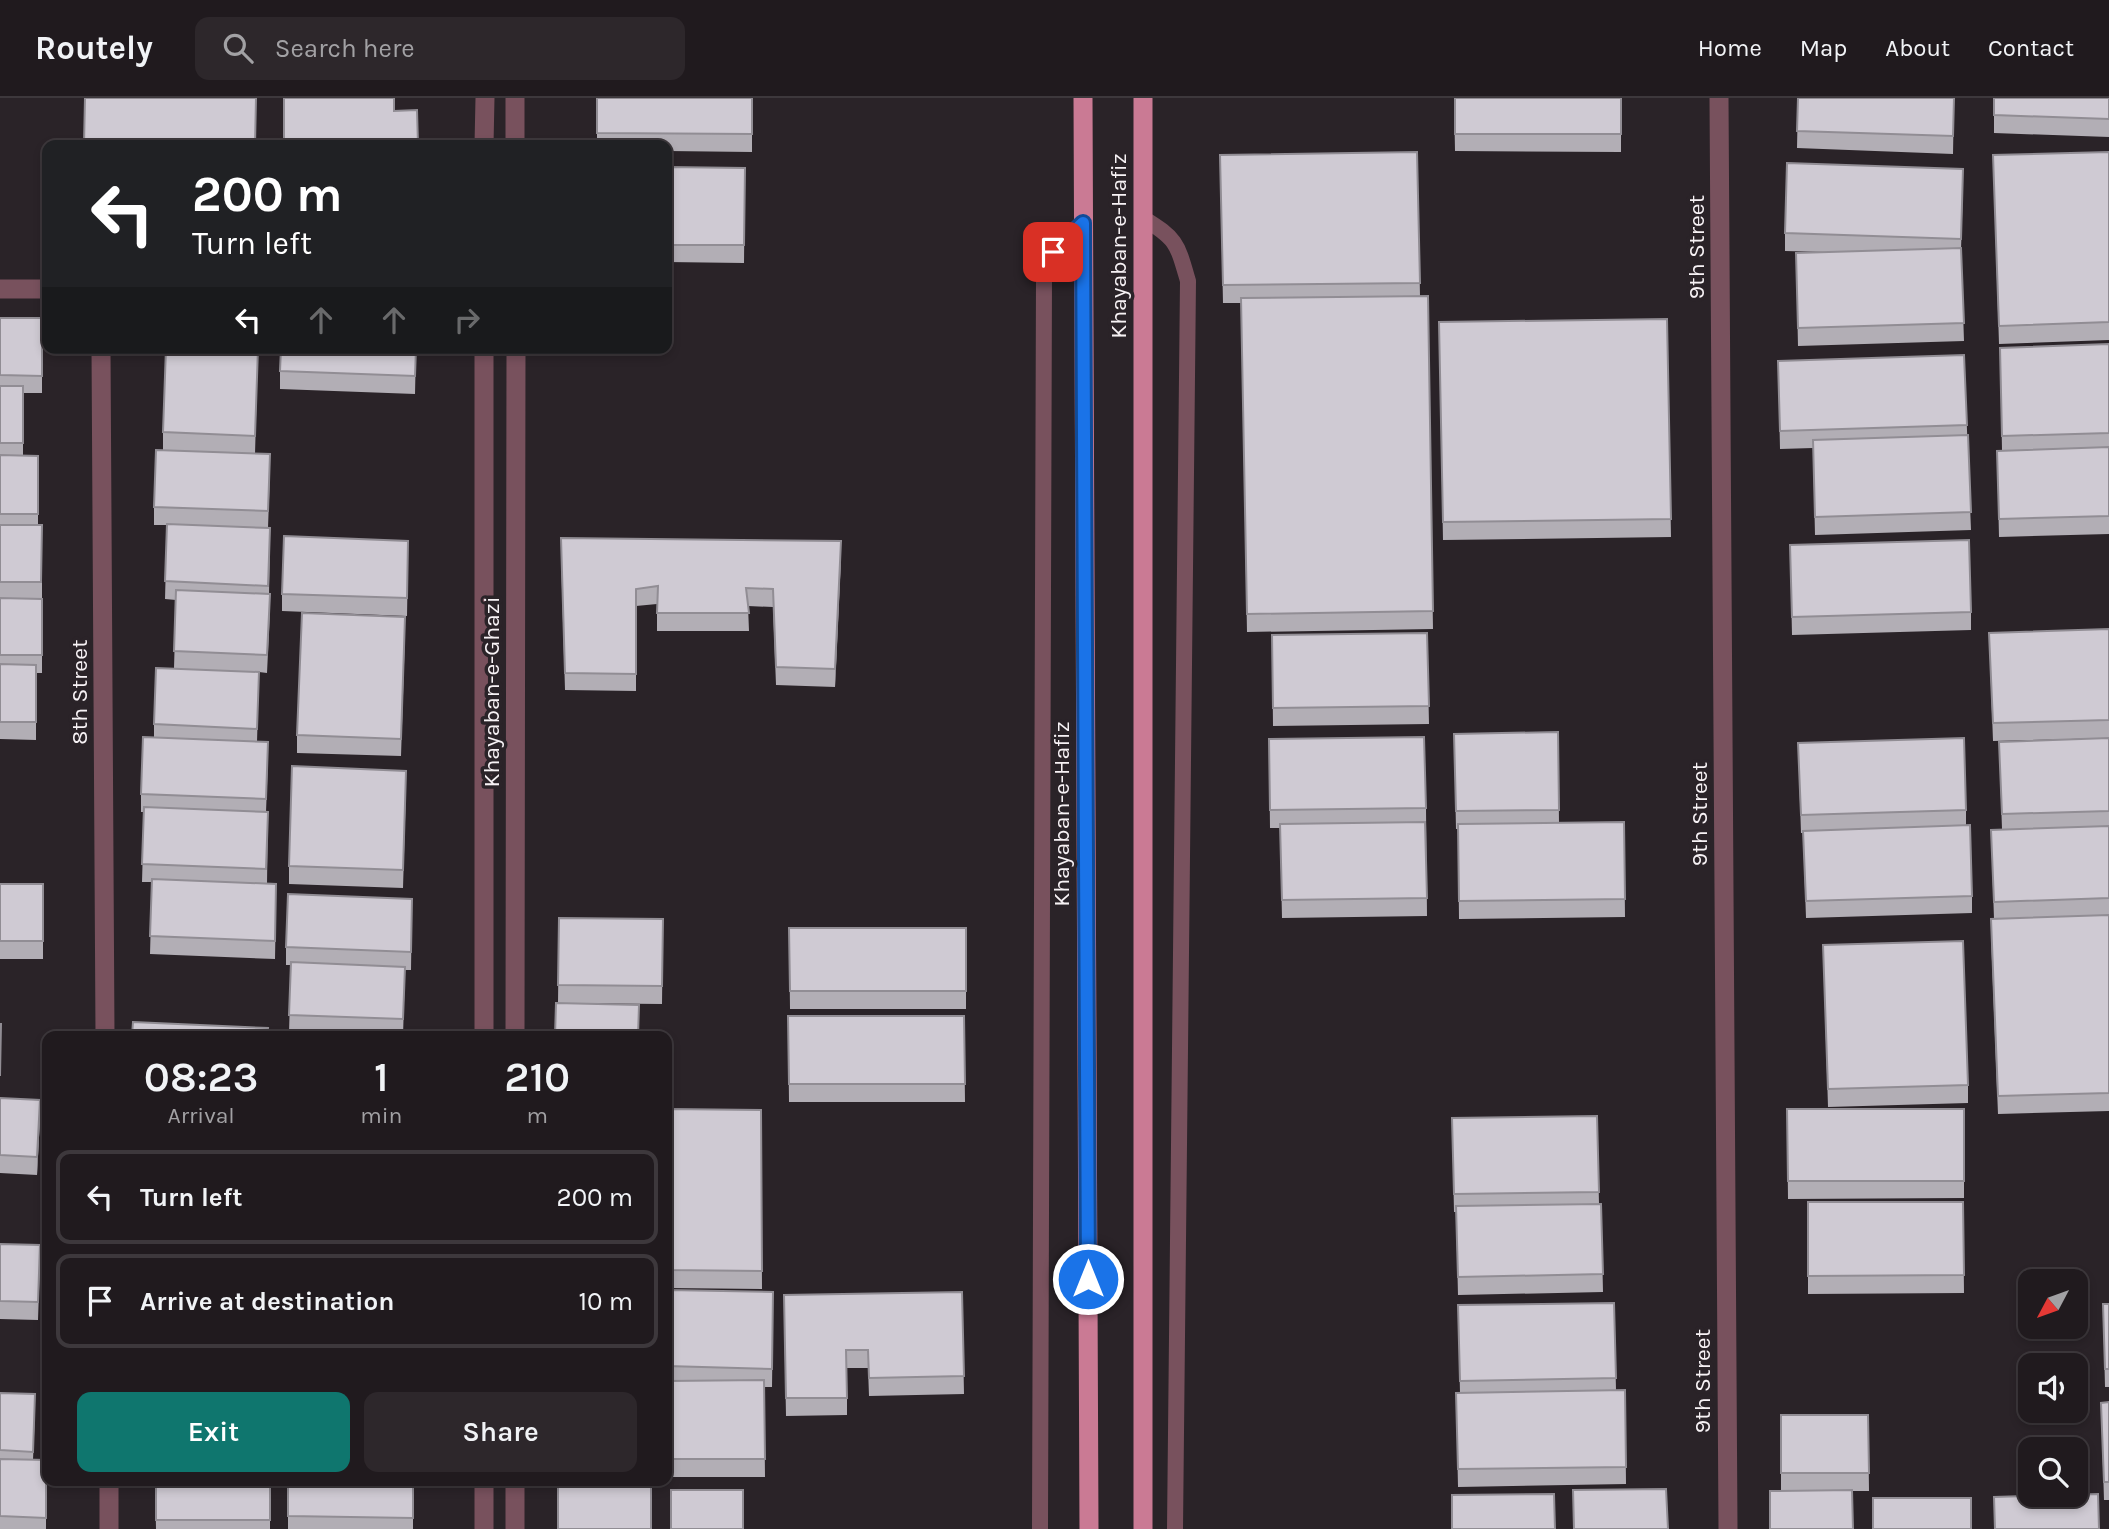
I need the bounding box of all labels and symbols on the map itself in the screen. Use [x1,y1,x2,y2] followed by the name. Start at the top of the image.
[1105,153,1132,339] street label: Khayaban-e-Hafiz
[1683,194,1710,299] street label: 9th Street
[1023,222,1083,282] pin
[478,597,505,788] street label: Khayaban-e-Ghazi
[66,639,93,745] street label: 8th Street
[1048,721,1075,907] street label: Khayaban-e-Hafiz
[1686,761,1713,866] street label: 9th Street
[1051,1242,1125,1316] position arrow
[2018,1269,2088,1339] north arrow
[1689,1328,1716,1433] street label: 9th Street

